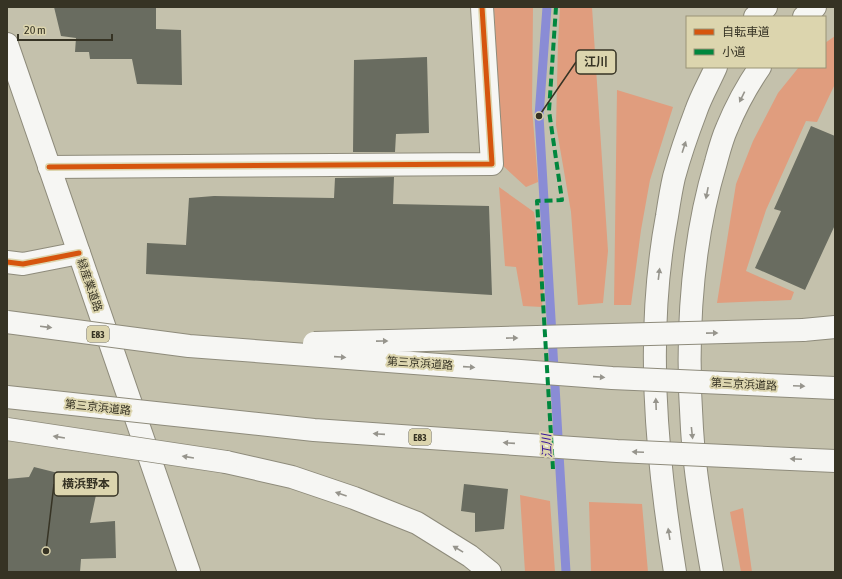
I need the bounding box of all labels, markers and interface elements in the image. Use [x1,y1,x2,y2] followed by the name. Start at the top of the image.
[18,16,112,42] scale bar
[686,16,826,68] legend
[24,23,46,37] text: 20 m
[722,25,770,39] text: 自転車道
[722,45,746,59] text: 小道
[576,50,616,74] callout: 江川
[584,55,608,69] text: 江川
[738,91,745,103] one-way arrow
[681,141,687,153] one-way arrow
[704,187,710,199] one-way arrow
[75,257,105,313] street label: 緑産業道路
[655,268,662,280] one-way arrow
[40,324,52,330] one-way arrow
[87,326,109,342] road number: E83
[706,330,719,336] one-way arrow
[506,335,519,341] one-way arrow
[376,338,389,344] one-way arrow
[334,354,346,361] one-way arrow
[387,355,453,371] street label: 第三京浜道路
[463,363,475,370] one-way arrow
[593,373,605,380] one-way arrow
[711,376,777,392] street label: 第三京浜道路
[793,383,806,389] one-way arrow
[653,397,659,410] one-way arrow
[65,398,131,416] street label: 第三京浜道路
[689,427,696,439] one-way arrow
[409,429,431,445] road number: E83
[373,431,385,438] one-way arrow
[539,432,555,458] water label: 江川
[53,434,65,440] one-way arrow
[503,440,515,447] one-way arrow
[632,448,644,455] one-way arrow
[181,453,194,459] one-way arrow
[790,456,802,463] one-way arrow
[54,472,118,496] callout: 横浜野本
[62,477,110,491] text: 横浜野本
[335,491,347,497] one-way arrow
[666,527,672,540] one-way arrow
[452,545,464,552] one-way arrow

